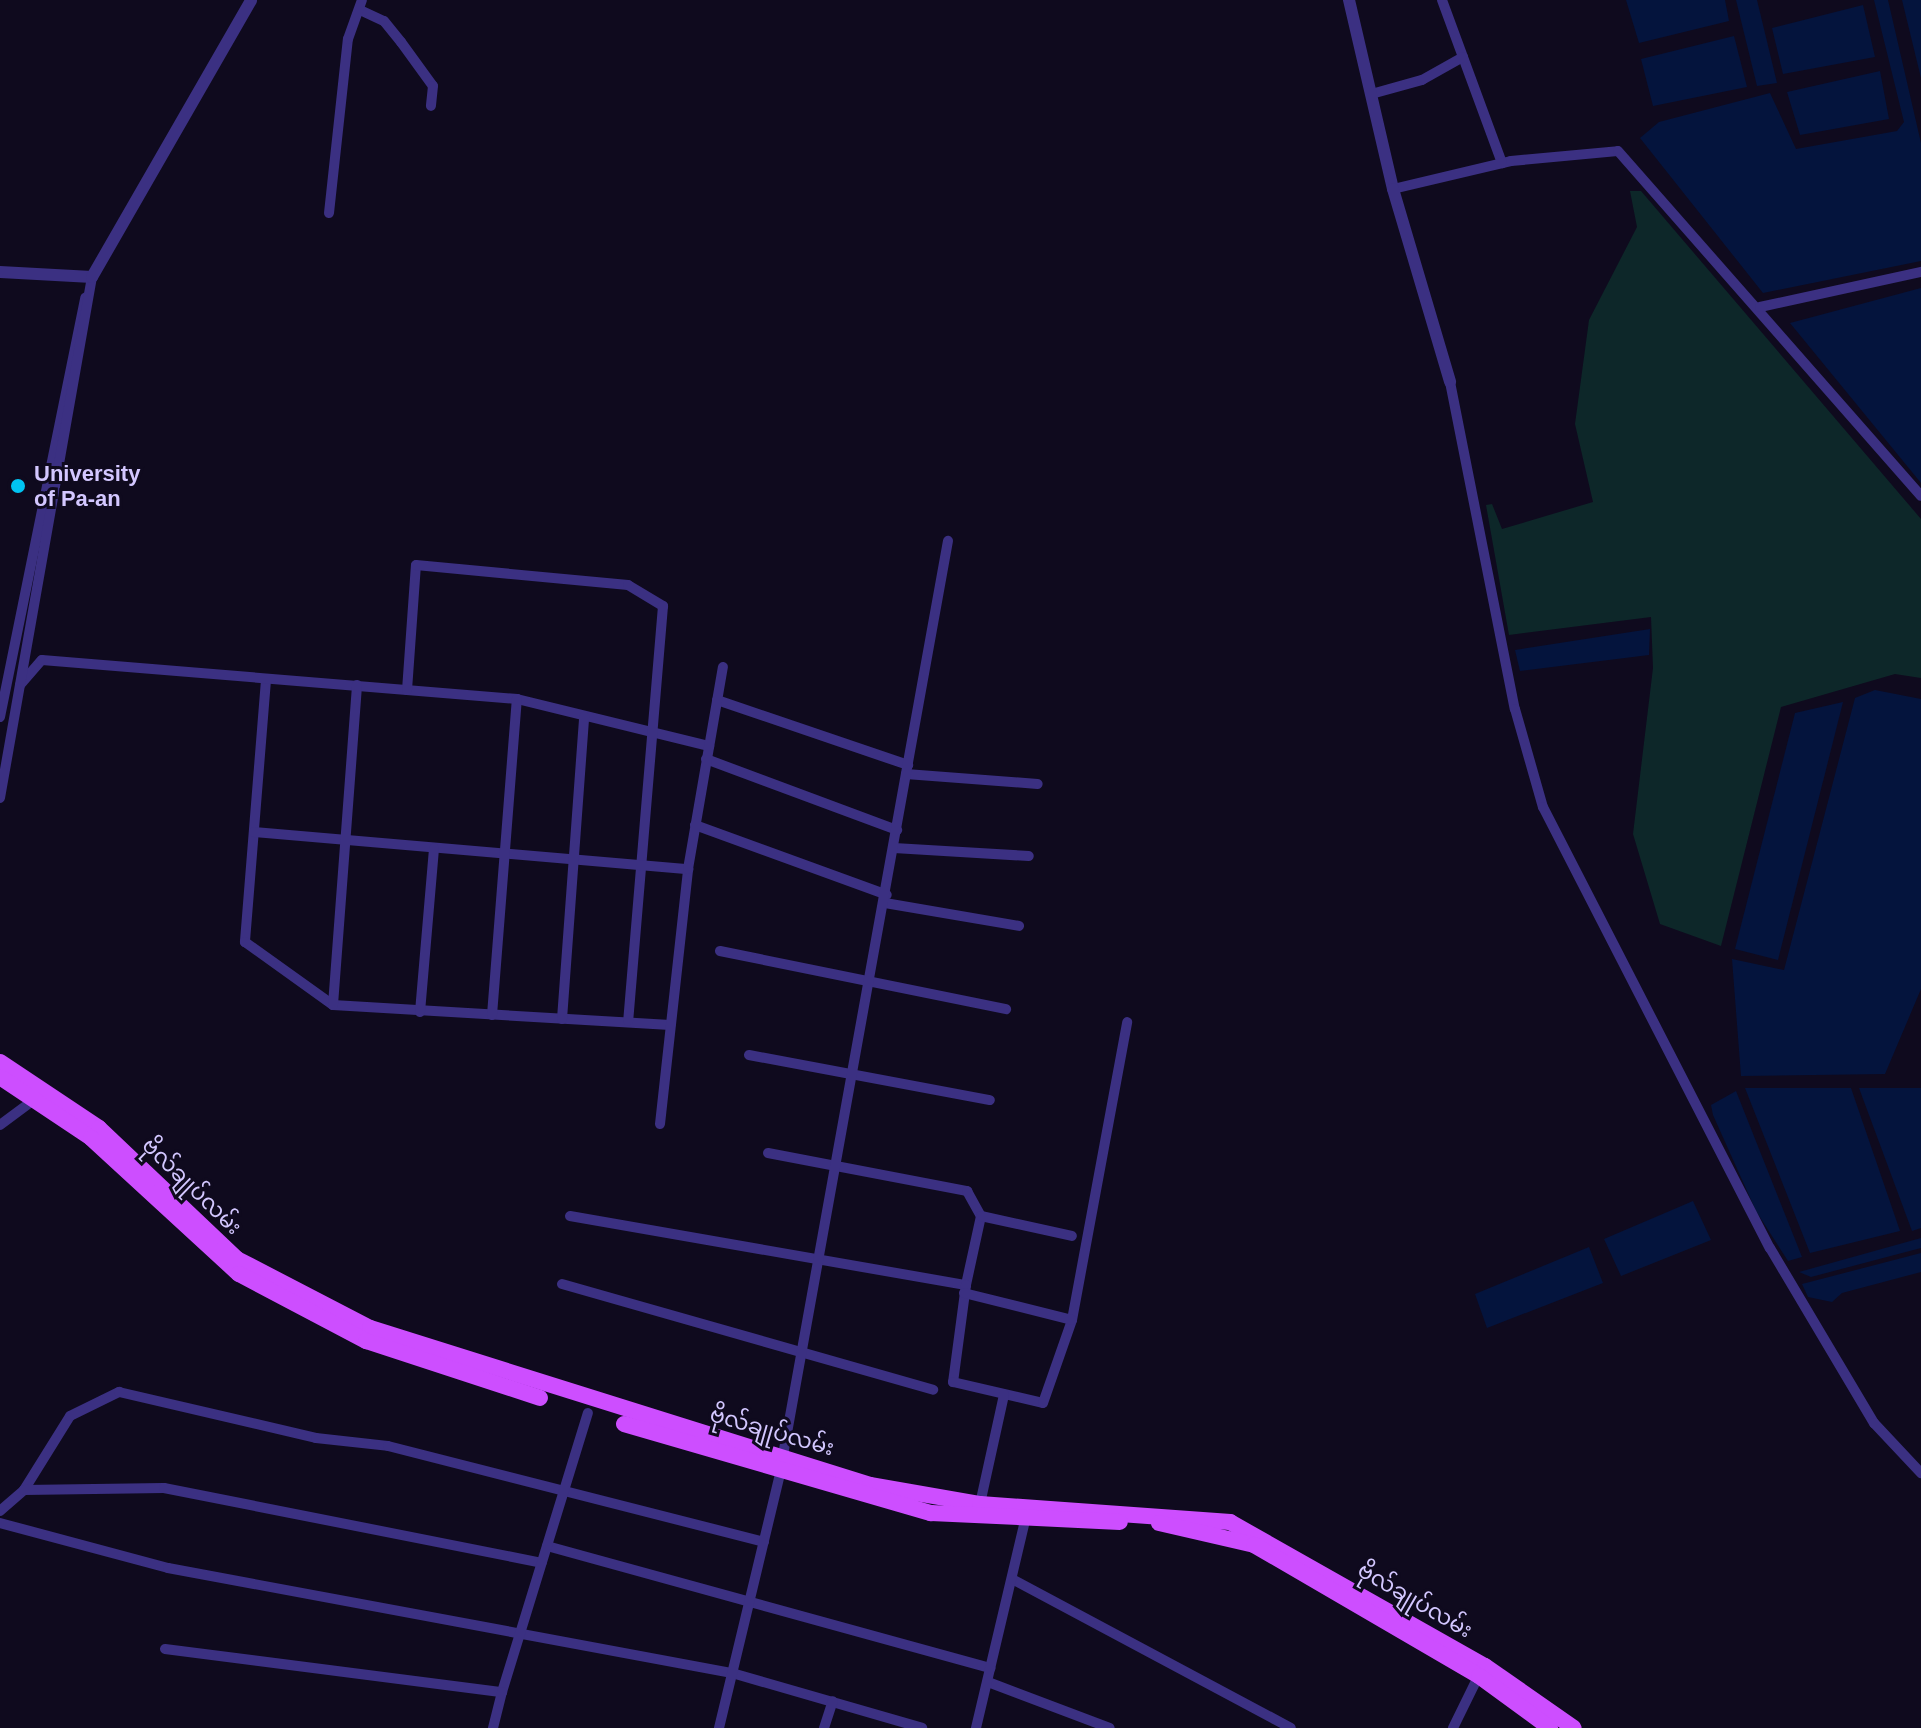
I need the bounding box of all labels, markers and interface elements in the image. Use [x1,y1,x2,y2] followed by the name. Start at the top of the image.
[34,460,140,512] place label: University of Pa-an
[9,477,27,495] marker: University of Pa-an
[137,1132,247,1240] street label: ဗိုလ်ချုပ်လမ်း
[707,1401,837,1461] street label: ဗိုလ်ချုပ်လမ်း
[1353,1557,1477,1643] street label: ဗိုလ်ချုပ်လမ်း

